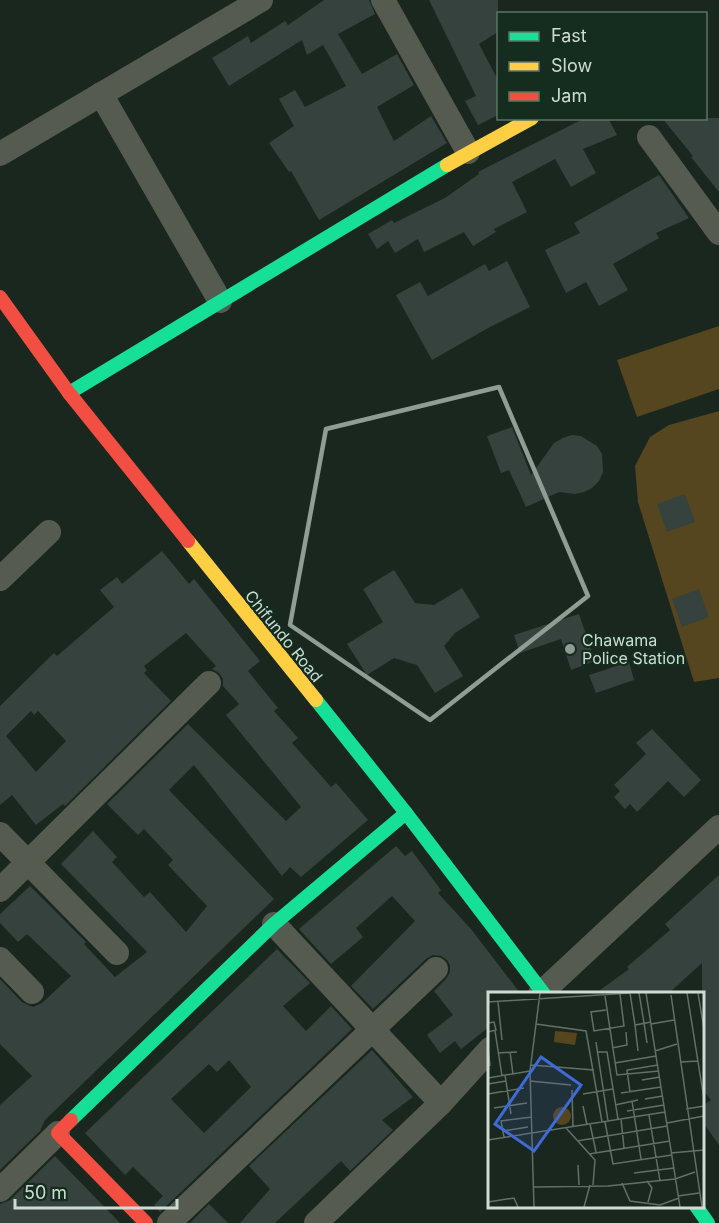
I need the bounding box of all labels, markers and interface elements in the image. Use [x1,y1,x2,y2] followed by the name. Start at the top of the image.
[497,12,707,120] legend
[551,25,587,46] text: Fast
[551,55,592,76] text: Slow
[551,85,587,106] text: Jam
[241,586,327,686] street label: Chifundo Road
[582,630,685,668] place label: Chawama Police Station
[563,642,577,656] marker: Chawama Police Station
[488,992,704,1208] inset map
[15,1172,177,1210] scale bar
[24,1182,67,1203] text: 50 m

